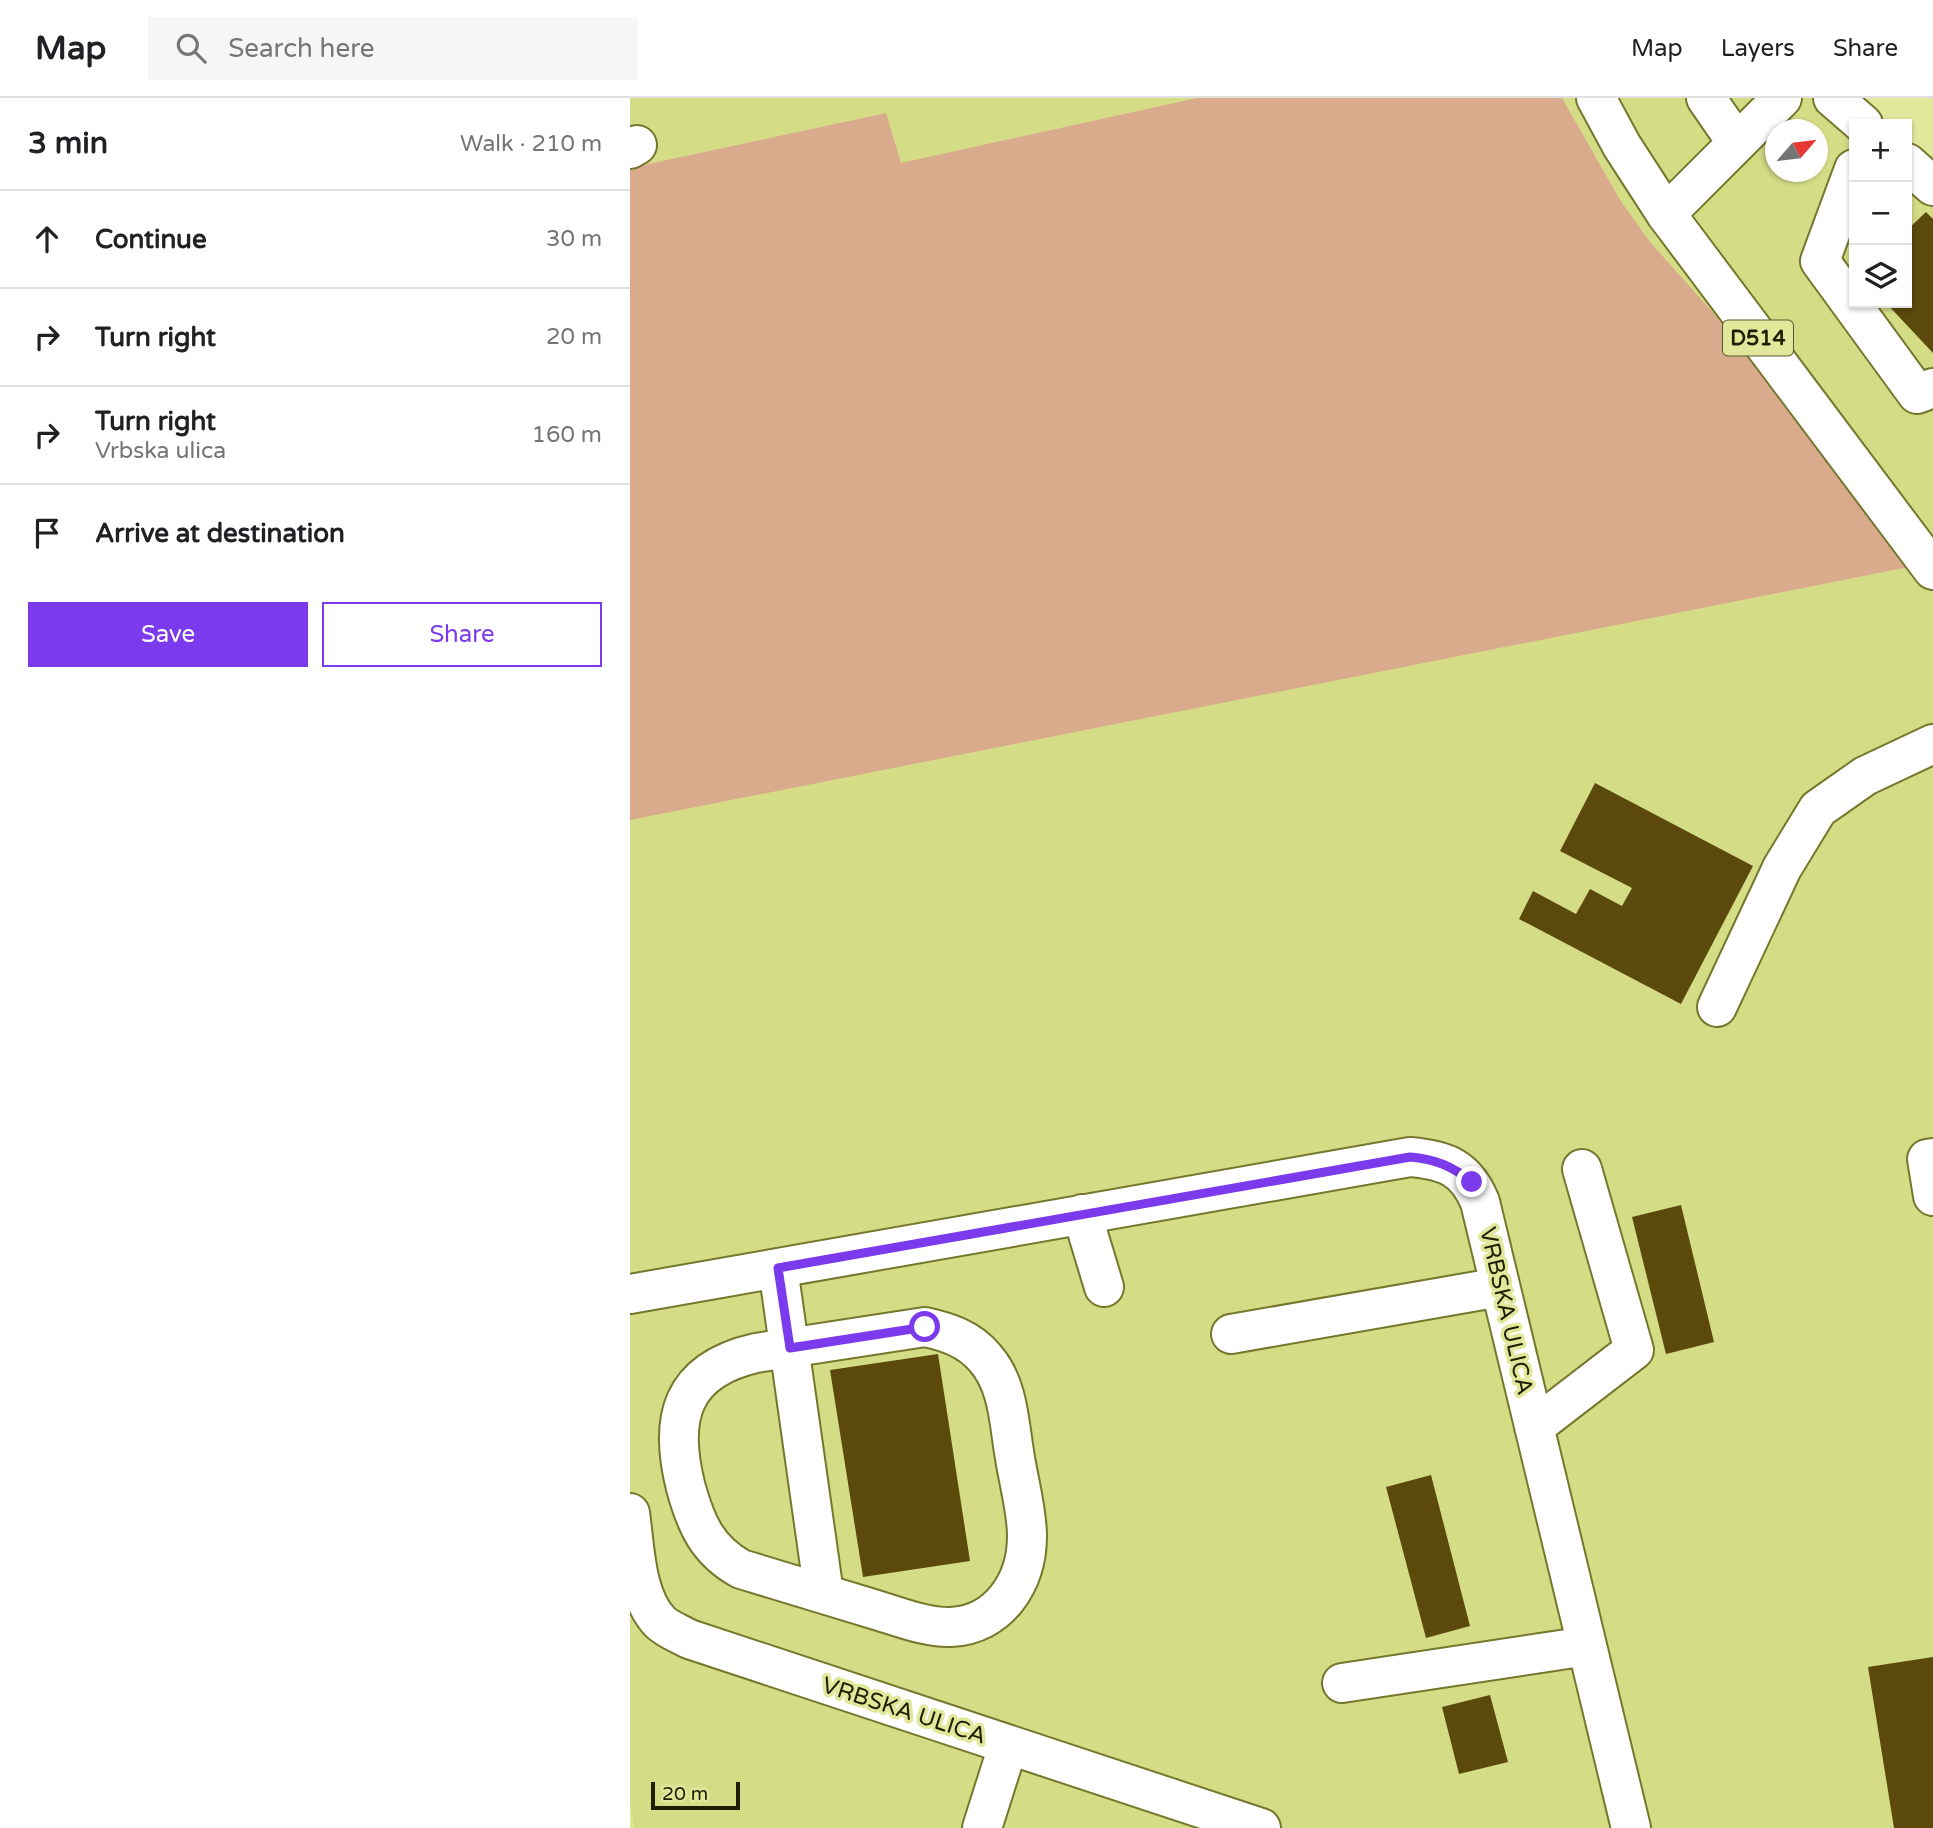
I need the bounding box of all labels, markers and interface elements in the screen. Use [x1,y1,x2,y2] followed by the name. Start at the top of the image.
[148,17,638,80] search box
[35,29,106,68] text: Map
[172,29,210,67] icon: search
[228,33,374,64] text: Search here
[1631,34,1683,63] text: Map
[1721,34,1795,63] text: Layers
[1833,34,1898,63] text: Share
[1765,119,1828,182] north arrow
[1849,119,1912,308] map controls
[1849,119,1912,182] button: +
[28,125,108,162] text: 3 min
[460,130,602,158] text: Walk · 210 m
[1849,182,1912,245] button: −
[28,220,66,258] icon: ahead
[95,224,207,255] text: Continue
[546,225,602,253] text: 30 m
[1849,245,1912,308] button: layers
[28,318,66,356] icon: right
[1723,320,1793,356] road number: D514
[95,322,216,353] text: Turn right
[546,323,602,351] text: 20 m
[95,406,216,437] text: Turn right
[28,416,66,454] icon: right
[532,421,602,449] text: 160 m
[95,437,226,465] text: Vrbska ulica
[28,514,66,552] icon: arrive
[95,518,345,549] text: Arrive at destination
[28,602,308,667] button: Save
[322,602,602,667] button: Share
[1456,1166,1487,1197] route end
[1473,1225,1539,1397] street label: VRBSKA ULICA
[909,1311,940,1342] route start
[818,1671,990,1751] street label: VRBSKA ULICA
[651,1779,740,1811] scale bar
[662,1783,708,1805] text: 20 m

